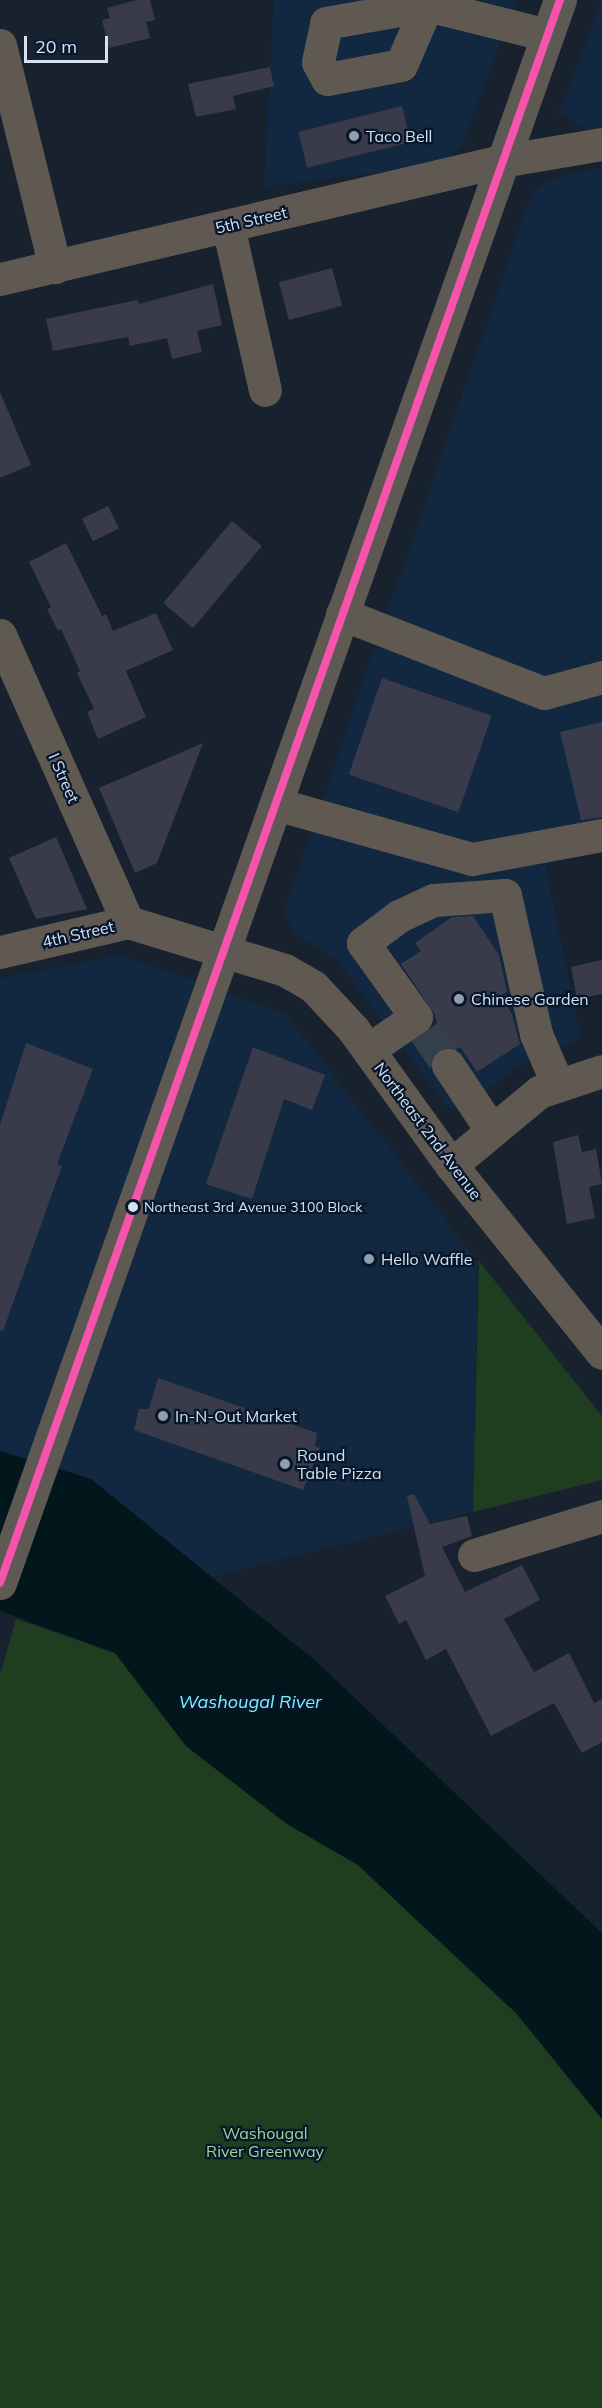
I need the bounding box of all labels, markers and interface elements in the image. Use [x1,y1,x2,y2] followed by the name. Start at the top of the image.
[27,24,111,62] scale bar
[35,35,77,58] text: 20 m
[366,126,432,146] place label: Taco Bell
[347,129,361,143] marker: Taco Bell
[213,202,289,238] street label: 5th Street
[45,750,83,806] street label: I Street
[40,916,116,952] street label: 4th Street
[471,989,589,1009] place label: Chinese Garden
[452,992,466,1006] marker: Chinese Garden
[370,1059,486,1203] street label: Northeast 2nd Avenue
[144,1199,363,1215] place label: Northeast 3rd Avenue 3100 Block
[127,1201,139,1213] marker: Northeast 3rd Avenue 3100 Block
[381,1249,472,1269] place label: Hello Waffle
[362,1252,376,1266] marker: Hello Waffle
[175,1406,297,1426] place label: In-N-Out Market
[156,1409,170,1423] marker: In-N-Out Market
[297,1445,382,1483] place label: Round Table Pizza
[278,1457,292,1471] marker: Round Table Pizza
[178,1691,322,1713] water label: Washougal River
[206,2123,324,2161] park label: Washougal River Greenway

